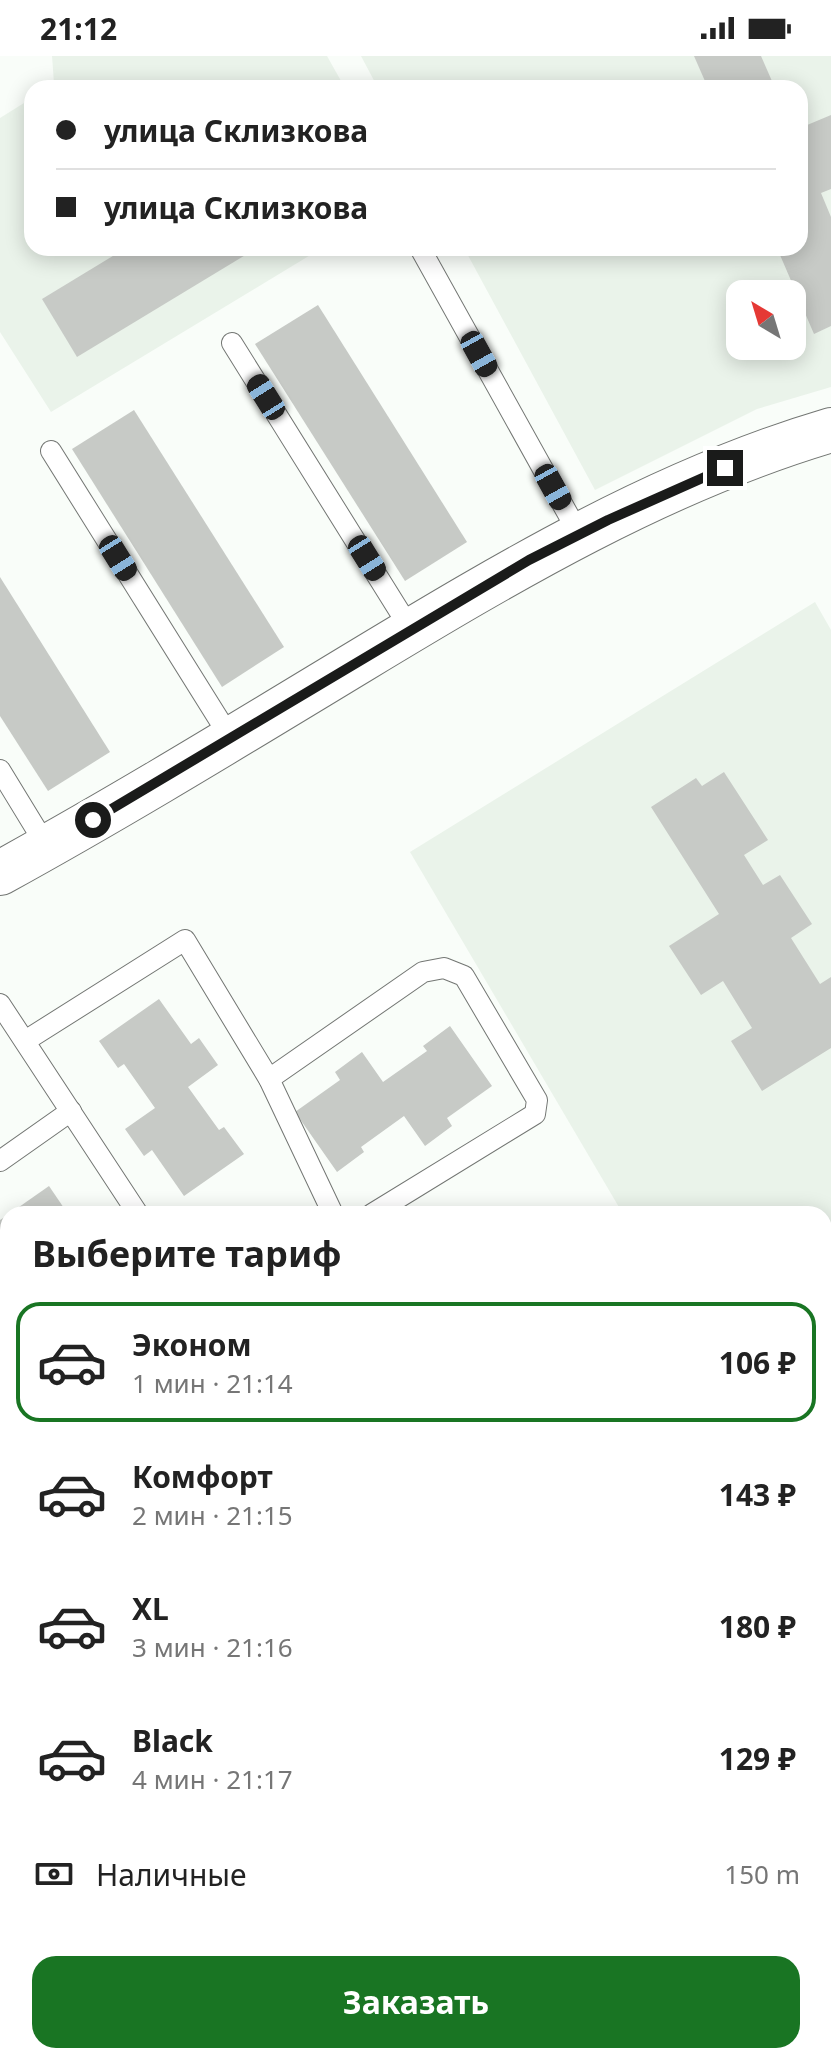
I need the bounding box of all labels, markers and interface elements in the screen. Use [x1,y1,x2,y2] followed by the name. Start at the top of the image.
[40,8,117,49] text: 21:12
[104,110,368,151] text: улица Склизкова
[104,187,368,228] text: улица Склизкова
[726,280,806,360] north arrow
[726,280,806,360] map controls
[457,327,501,381] car
[243,370,289,424] car
[707,450,743,486] route end
[531,460,575,514] car
[95,531,141,585] car
[344,531,390,585] car
[75,802,111,838] route start
[32,1229,341,1278] text: Выберите тариф
[132,1324,252,1365] text: Эконом
[36,1326,108,1398] icon: car
[719,1342,796,1383] text: 106 ₽
[132,1365,293,1401] text: 1 мин · 21:14
[132,1456,273,1497] text: Комфорт
[36,1458,108,1530] icon: car
[719,1474,796,1515] text: 143 ₽
[132,1497,293,1533] text: 2 мин · 21:15
[132,1588,169,1629] text: XL
[36,1590,108,1662] icon: car
[719,1606,796,1647] text: 180 ₽
[132,1629,293,1665] text: 3 мин · 21:16
[132,1720,213,1761] text: Black
[36,1722,108,1794] icon: car
[719,1738,796,1779] text: 129 ₽
[132,1761,293,1797] text: 4 мин · 21:17
[32,1852,76,1896] icon: cash
[96,1854,247,1895] text: Наличные
[724,1856,800,1892] text: 150 m
[32,1956,800,2048] button: Заказать

